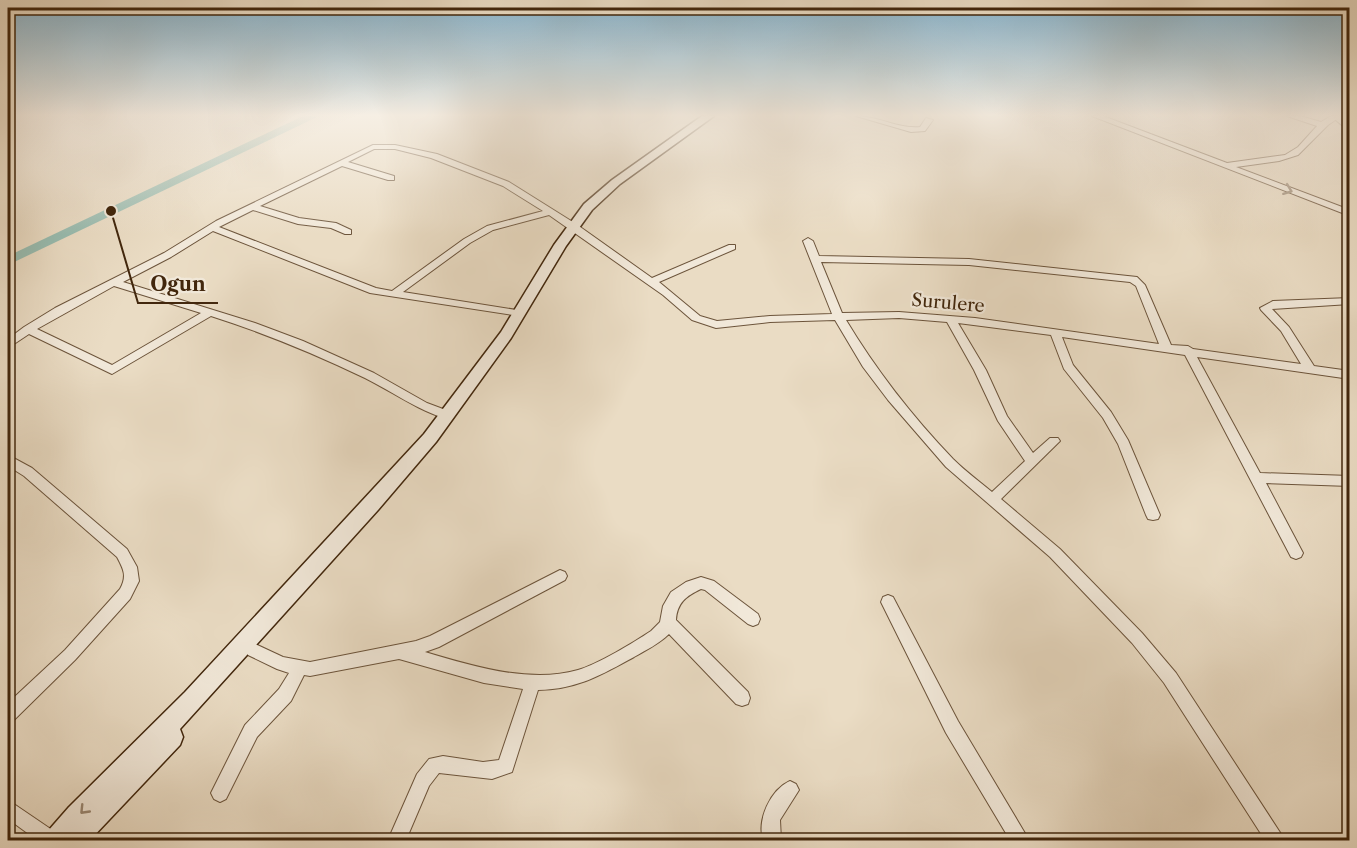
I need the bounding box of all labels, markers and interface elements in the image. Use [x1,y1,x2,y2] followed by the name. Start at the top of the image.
[1282,182,1292,195] one-way arrow
[138,265,218,303] callout: Ogun
[150,272,206,296] text: Ogun
[910,289,986,317] street label: Surulere
[80,803,91,814] one-way arrow

